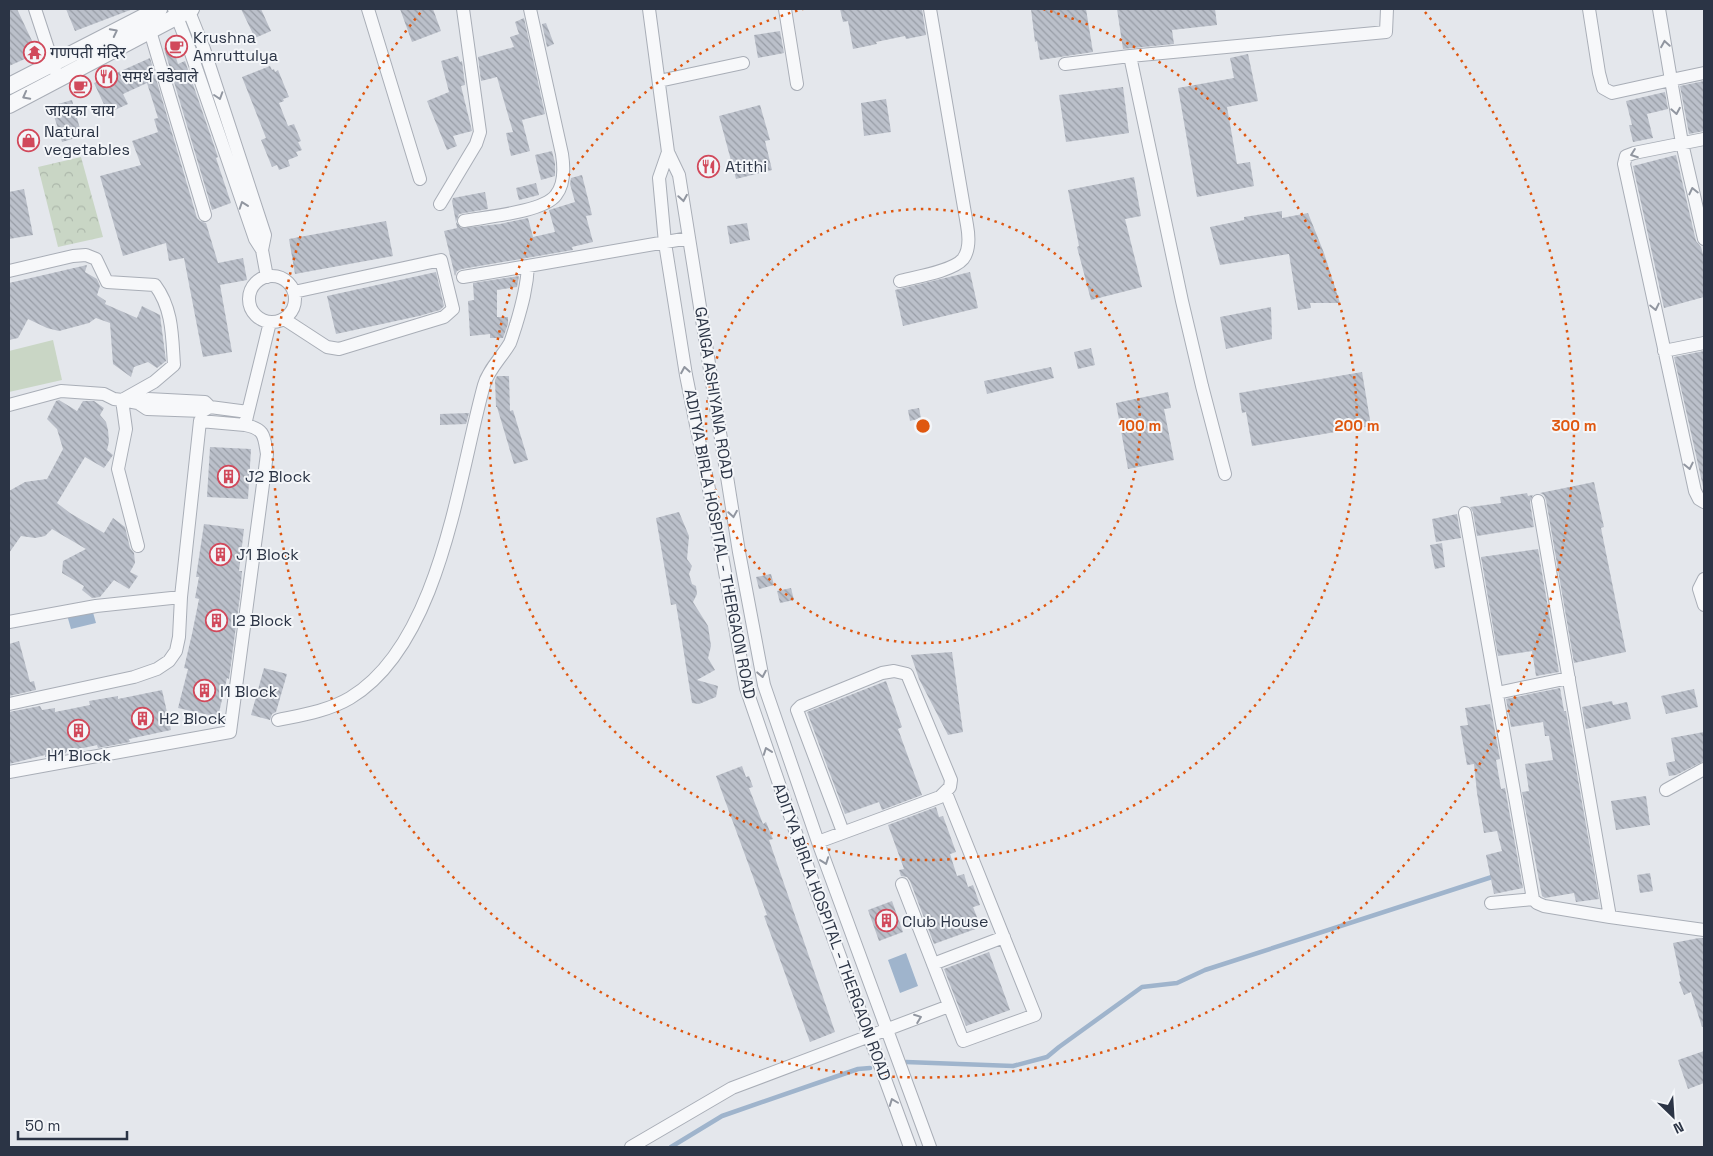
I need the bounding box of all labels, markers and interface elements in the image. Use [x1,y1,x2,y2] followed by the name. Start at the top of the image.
[193,27,278,66] place label: Krushna Amruttulya
[109,28,118,38] one-way arrow
[165,34,189,58] cafe icon: Krushna Amruttulya
[22,40,46,64] temple icon: गणपती मंदिर
[1660,40,1671,48] one-way arrow
[50,42,126,63] place label: गणपती मंदिर
[94,64,118,88] restaurant icon: समर्थ वडेवाले
[122,66,199,87] place label: समर्थ वडेवाले
[68,74,92,98] cafe icon: जायका चाय
[22,90,31,100] one-way arrow
[213,91,223,99] one-way arrow
[45,100,115,121] place label: जायका चाय
[1671,107,1681,116] one-way arrow
[44,121,130,160] place label: Natural vegetables
[16,128,40,152] shop icon: Natural vegetables
[1630,148,1639,158] one-way arrow
[697,154,721,178] restaurant icon: Atithi
[725,156,767,177] place label: Atithi
[1688,187,1699,196] one-way arrow
[677,194,688,202] one-way arrow
[239,201,249,210] one-way arrow
[1649,303,1660,311] one-way arrow
[690,305,738,481] street label: GANGA ASHIYANA ROAD
[681,366,691,375] one-way arrow
[680,387,760,701] street label: ADITYA BIRLA HOSPITAL - THERGAON ROAD
[1119,416,1161,435] text: 100 m
[1335,416,1379,435] text: 200 m
[1551,416,1597,435] text: 300 m
[914,417,932,435] centre of rings
[1683,461,1694,470] one-way arrow
[217,464,241,488] building icon: J2 Block
[245,466,311,487] place label: J2 Block
[728,509,738,518] one-way arrow
[208,542,232,566] building icon: J1 Block
[236,544,299,565] place label: J1 Block
[204,608,228,632] building icon: I2 Block
[232,610,293,631] place label: I2 Block
[756,669,767,678] one-way arrow
[192,679,216,703] building icon: I1 Block
[220,681,278,702] place label: I1 Block
[131,706,155,730] building icon: H2 Block
[159,708,226,729] place label: H2 Block
[67,719,91,743] building icon: H1 Block
[47,745,111,766] place label: H1 Block
[763,747,773,756] one-way arrow
[768,780,896,1084] street label: ADITYA BIRLA HOSPITAL - THERGAON ROAD
[819,856,829,864] one-way arrow
[874,909,898,933] building icon: Club House
[902,911,988,932] place label: Club House
[913,1014,922,1025] one-way arrow
[1648,1091,1698,1141] north arrow
[889,1098,899,1106] one-way arrow
[18,1108,126,1140] scale bar
[25,1116,60,1135] text: 50 m
[1670,1118,1687,1138] text: N

